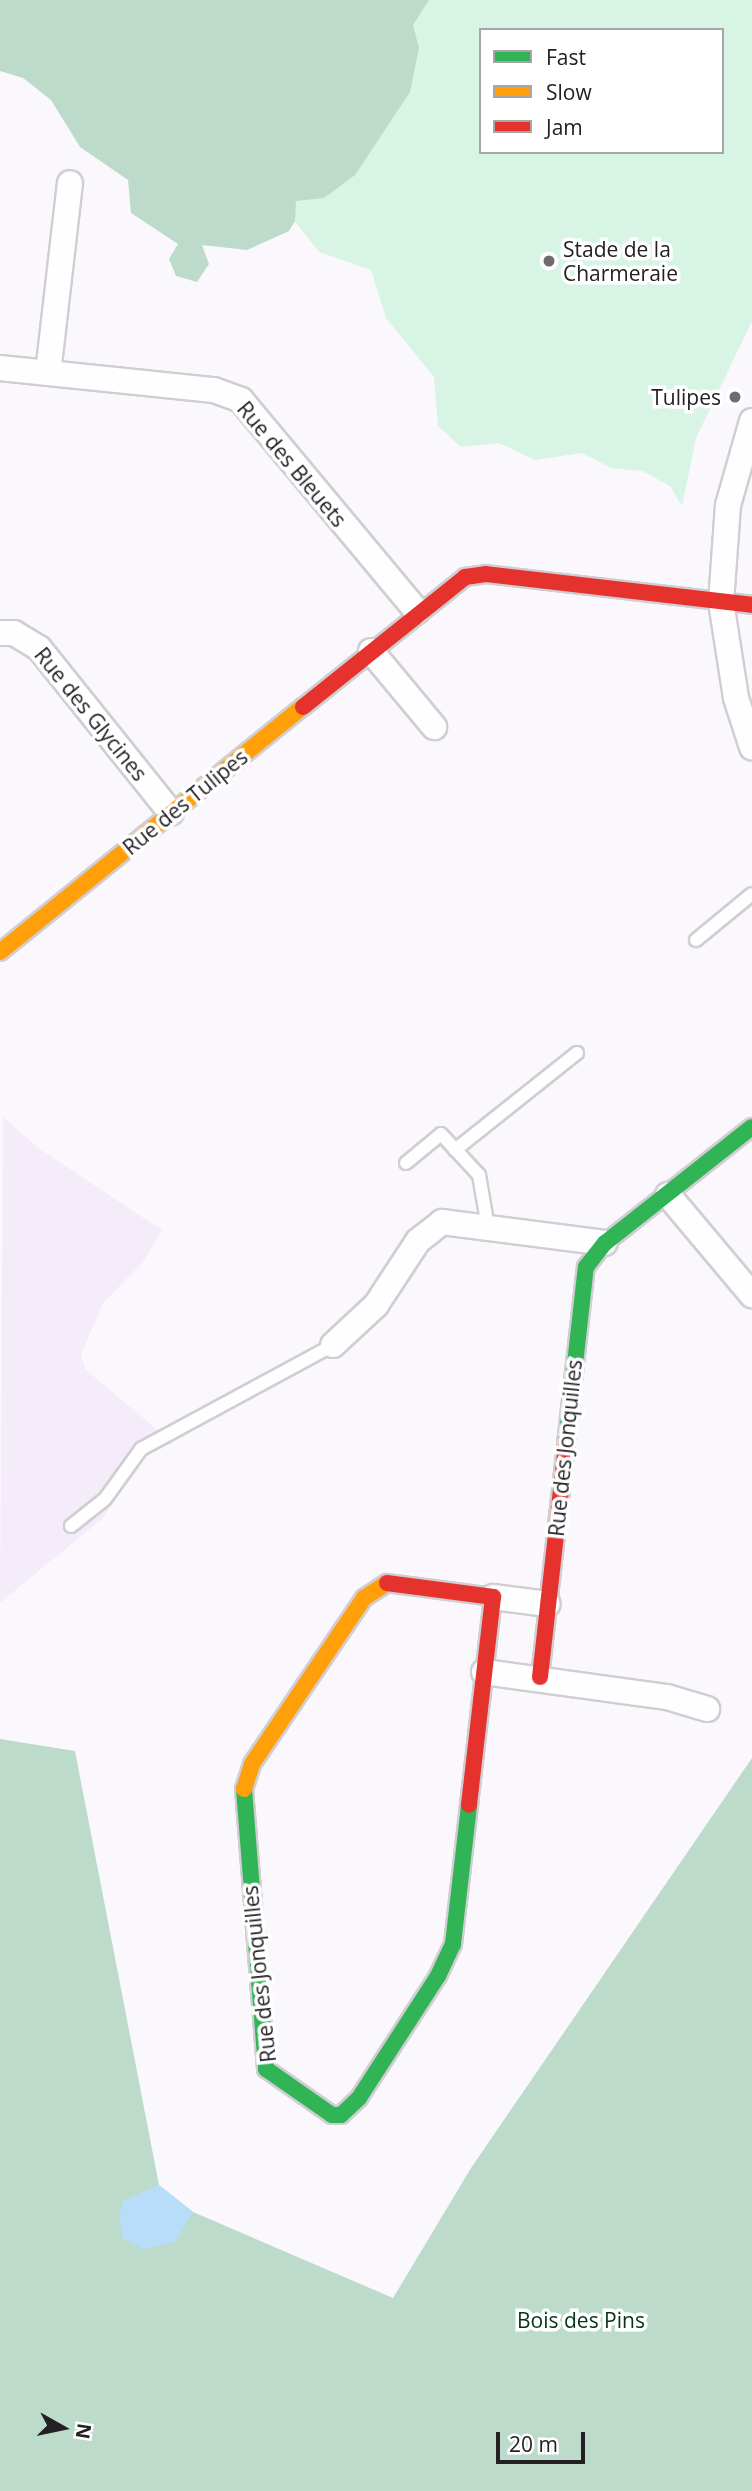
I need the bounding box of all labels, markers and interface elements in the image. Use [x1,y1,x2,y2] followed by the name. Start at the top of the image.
[479,28,724,154] legend
[546,43,586,71] text: Fast
[546,78,592,106] text: Slow
[546,113,583,141] text: Jam
[563,236,678,286] place label: Stade de la Charmeraie
[541,253,557,269] marker: Stade de la Charmeraie
[651,384,721,410] place label: Tulipes
[727,389,743,405] marker: Tulipes
[232,396,352,532] street label: Rue des Bleuets
[30,642,152,786] street label: Rue des Glycines
[118,744,252,860] street label: Rue des Tulipes
[543,1358,587,1538] street label: Rue des Jonquilles
[237,1884,281,2064] street label: Rue des Jonquilles
[517,2307,645,2333] park label: Bois des Pins
[28,2393,98,2463] north arrow
[500,2418,589,2462] scale bar
[70,2422,98,2441] text: N
[509,2430,558,2458] text: 20 m

